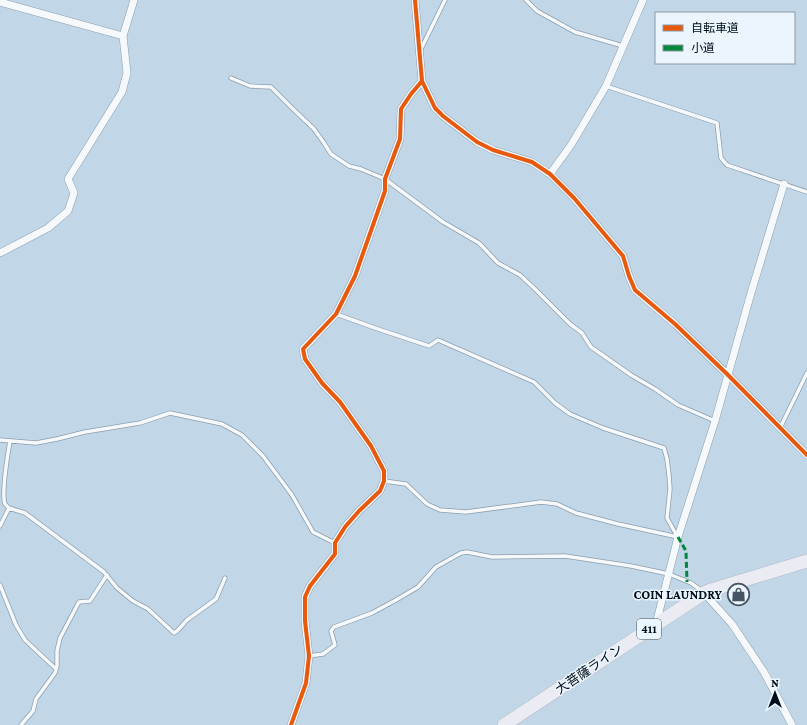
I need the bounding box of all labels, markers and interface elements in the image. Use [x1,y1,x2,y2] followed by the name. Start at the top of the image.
[655,12,795,64] legend
[691,21,739,35] text: 自転車道
[691,41,715,55] text: 小道
[725,581,751,607] shop icon: COIN LAUNDRY
[633,587,723,602] place label: COIN LAUNDRY
[637,619,661,639] road number: 411
[552,641,626,697] street label: 大菩薩ライン
[755,673,795,713] north arrow
[771,677,779,689] text: N

